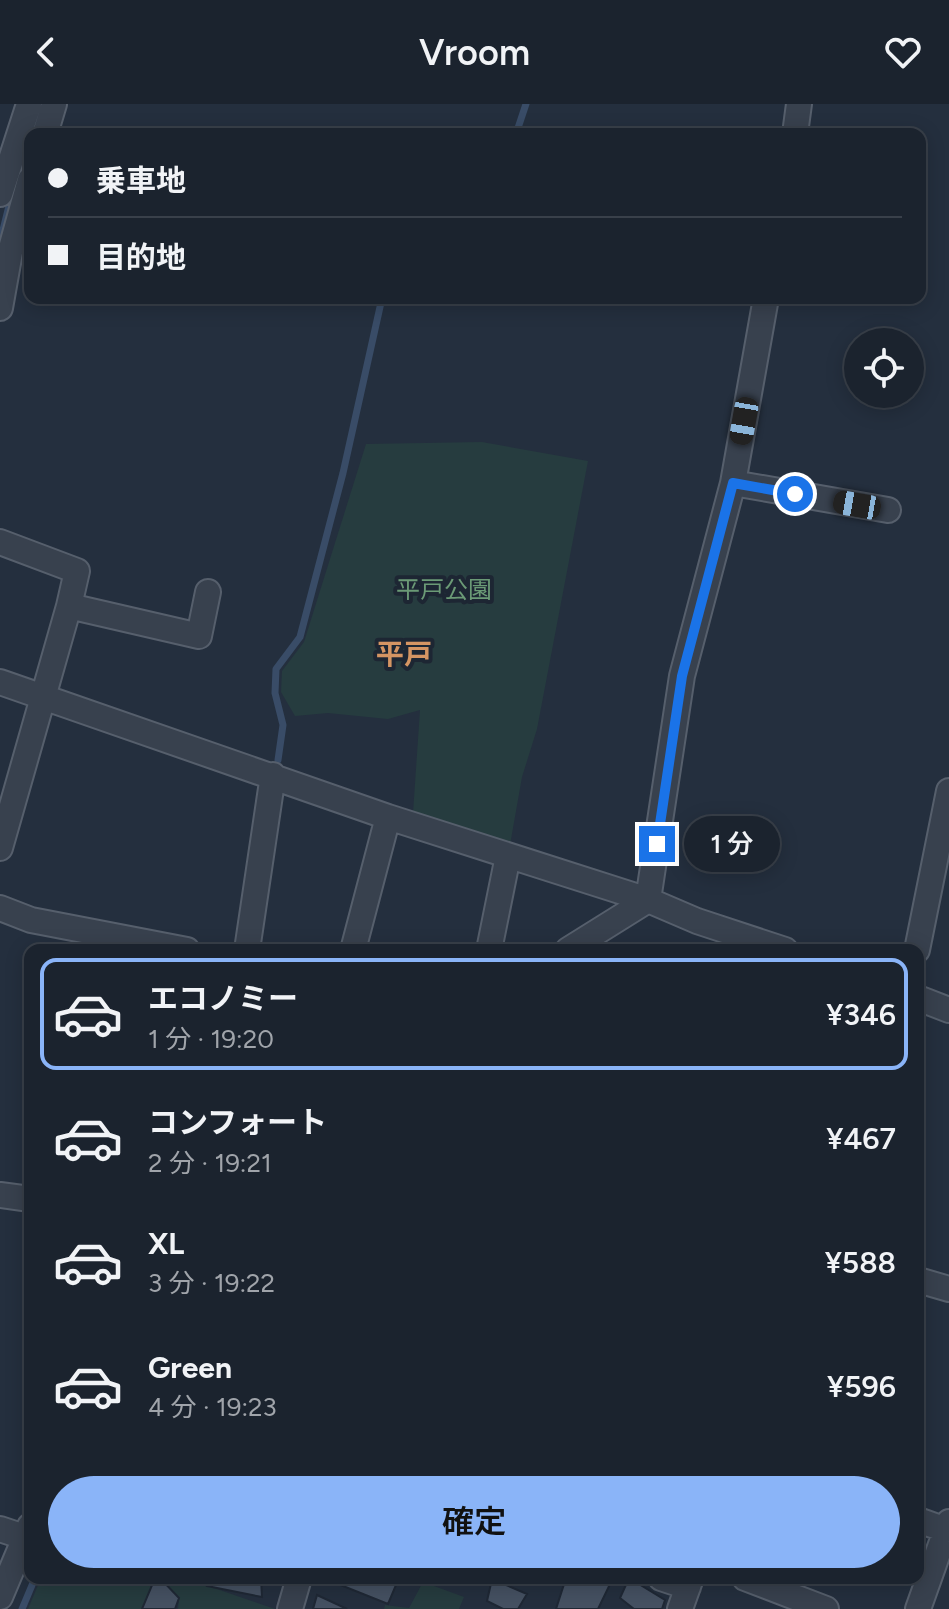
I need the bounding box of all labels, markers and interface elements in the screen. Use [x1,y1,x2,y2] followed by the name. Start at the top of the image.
[24,30,68,74] icon: back
[881,30,925,74] icon: heart
[419,31,530,74] text: Vroom
[96,162,186,199] text: 乗車地
[96,239,186,276] text: 目的地
[844,328,924,408] map controls
[844,328,924,408] button: locate
[728,395,760,447] car
[777,476,813,512] route start
[831,489,883,521] car
[396,575,492,604] park label: 平戸公園
[376,637,432,671] district label: 平戸
[685,816,781,872] callout: 1 分
[639,826,675,862] route end
[710,828,754,860] text: 1 分
[52,978,124,1050] icon: car
[148,980,298,1017] text: エコノミー
[826,996,896,1033] text: ¥346
[148,1023,274,1055] text: 1 分 · 19:20
[52,1102,124,1174] icon: car
[148,1104,327,1141] text: コンフォート
[826,1120,896,1157] text: ¥467
[148,1147,272,1179] text: 2 分 · 19:21
[148,1225,184,1262] text: XL
[52,1226,124,1298] icon: car
[825,1244,896,1281] text: ¥588
[148,1267,275,1299] text: 3 分 · 19:22
[148,1349,232,1386] text: Green
[52,1350,124,1422] icon: car
[827,1368,896,1405] text: ¥596
[148,1391,277,1423] text: 4 分 · 19:23
[48,1476,900,1568] button: 確定

